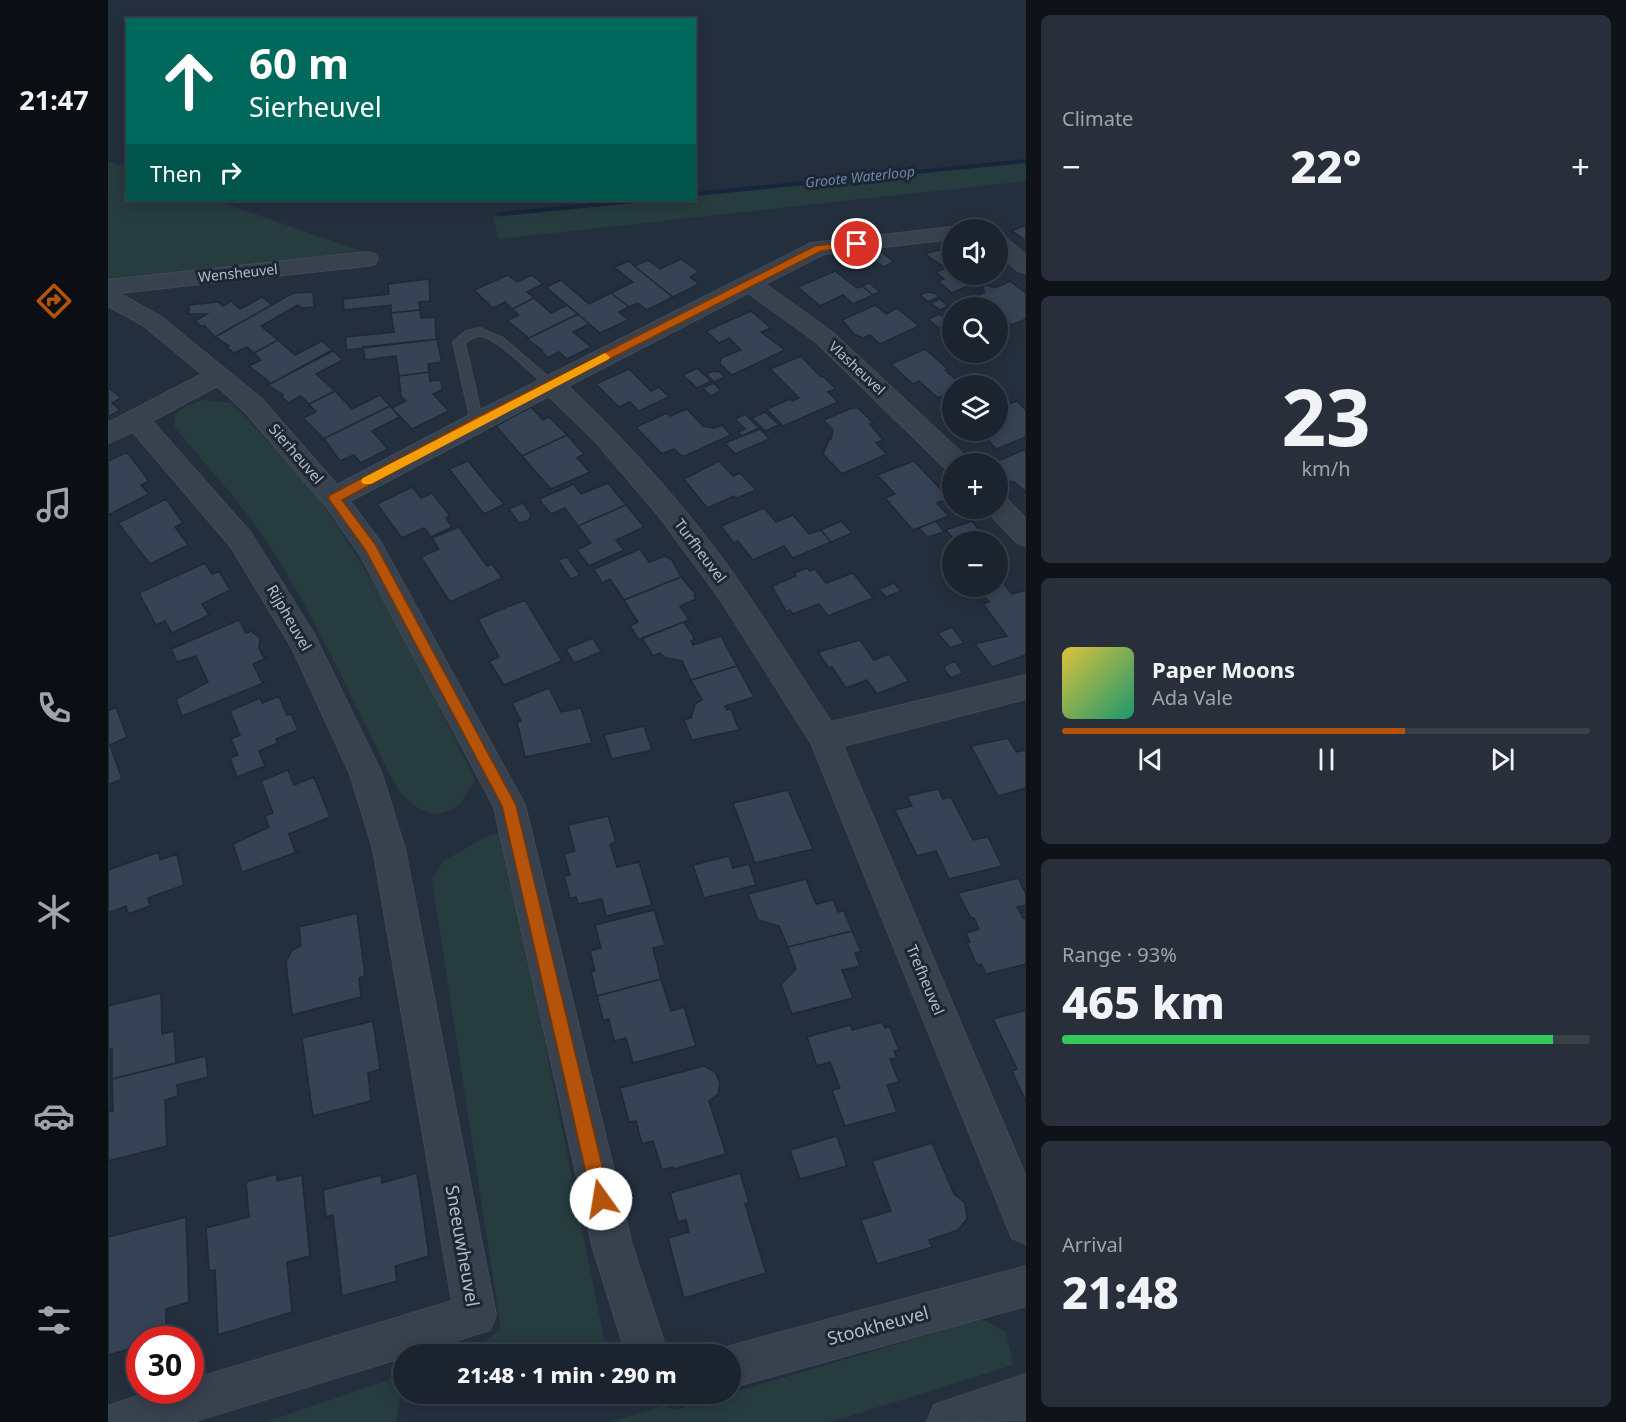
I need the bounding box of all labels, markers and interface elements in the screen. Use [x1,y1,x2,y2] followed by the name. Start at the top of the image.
[249,34,349,91] text: 60 m
[150,42,228,120] icon: ahead
[19,81,89,118] text: 21:47
[249,88,382,125] text: Sierheuvel
[1062,105,1133,132] text: Climate
[1290,135,1362,196] text: 22°
[1062,144,1081,189] text: −
[1571,144,1590,189] text: +
[214,156,247,189] icon: right
[150,158,202,188] text: Then
[804,161,916,192] water label: Groote Waterloop
[831,218,882,269] pin
[942,219,1008,597] map controls
[942,219,1008,285] button: sound
[840,227,873,260] icon: arrive
[197,259,279,286] street label: Wensheuvel
[33,280,75,322] icon: directions
[942,297,1008,363] button: search
[825,337,890,399] street label: Vlasheuvel
[1281,363,1371,469] text: 23
[942,375,1008,441] button: layers
[265,419,328,488] street label: Sierheuvel
[942,453,1008,519] button: +
[1301,455,1351,482] text: km/h
[33,484,75,526] icon: music
[670,514,731,586] street label: Turfheuvel
[942,531,1008,597] button: −
[263,581,317,654] street label: Rijpheuvel
[1152,654,1295,684] text: Paper Moons
[1152,684,1233,711] text: Ada Vale
[33,687,75,729] icon: phone
[1134,743,1167,776] icon: previous
[1310,743,1343,776] icon: pause
[1486,743,1519,776] icon: next
[33,891,75,933] icon: climate
[1062,941,1177,968] text: Range · 93%
[902,942,950,1018] street label: Trefheuvel
[1062,971,1225,1032] text: 465 km
[33,1095,75,1137] icon: car
[569,1167,633,1231] position arrow
[440,1183,485,1308] street label: Sneeuwheuvel
[1062,1231,1123,1258] text: Arrival
[1062,1261,1179,1322] text: 21:48
[33,1299,75,1341] icon: filters
[824,1300,931,1350] street label: Stookheuvel
[126,1326,204,1404] speed limit sign: 30
[457,1359,677,1389] text: 21:48 · 1 min · 290 m

